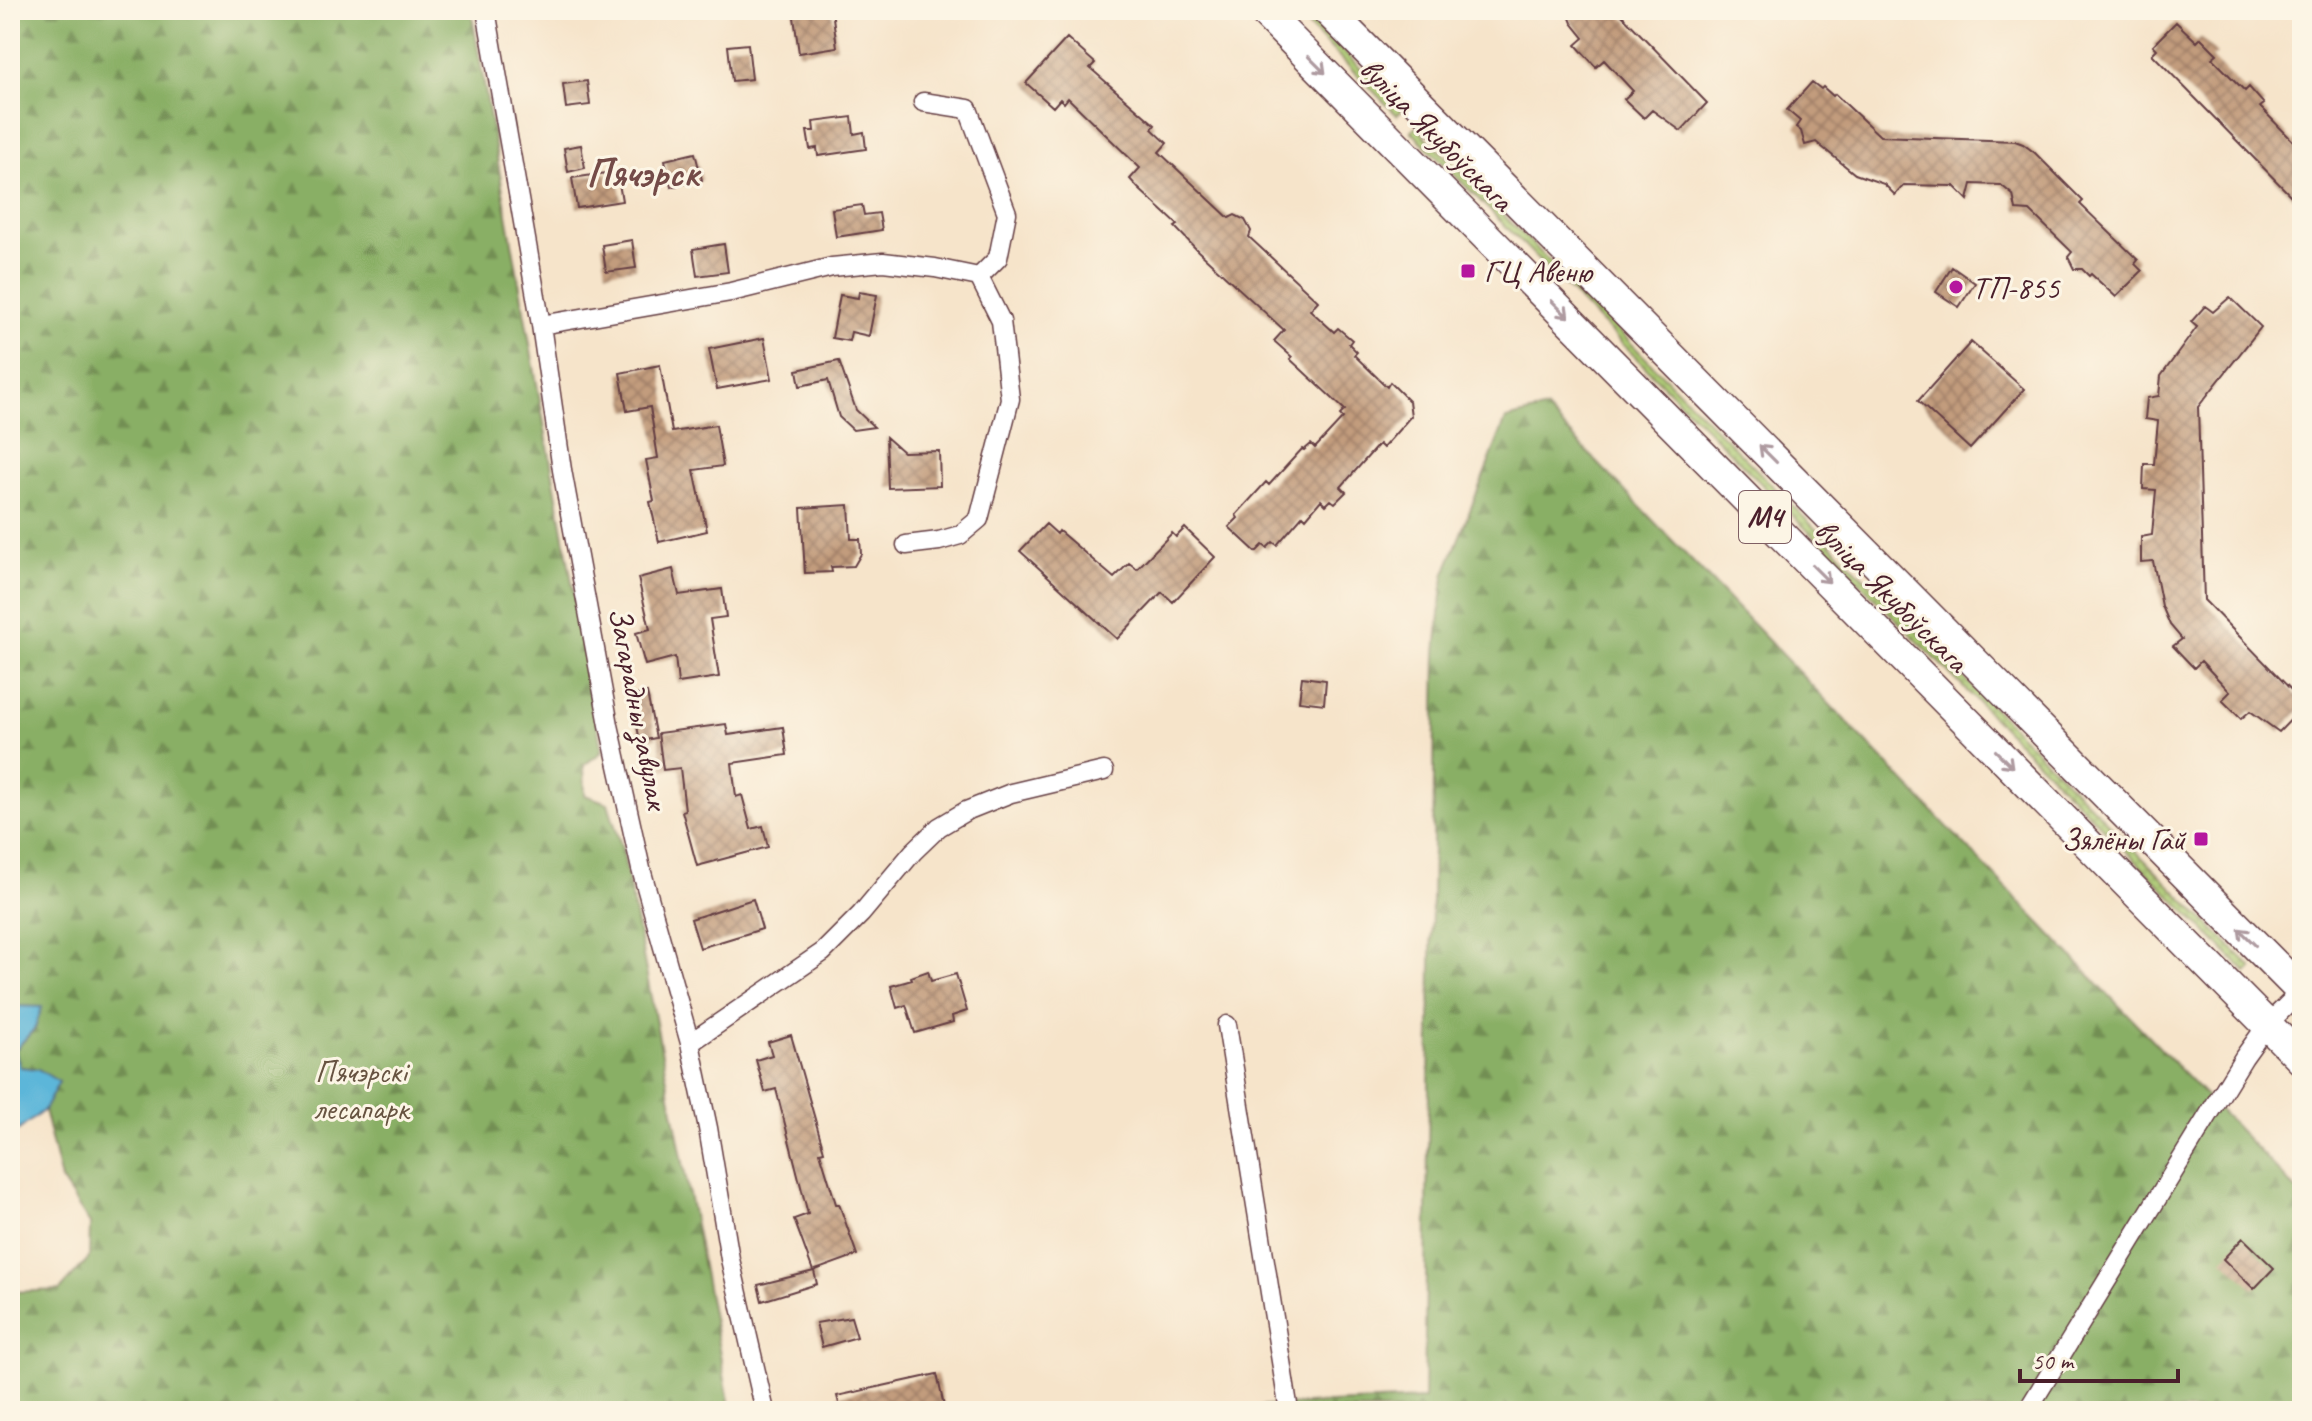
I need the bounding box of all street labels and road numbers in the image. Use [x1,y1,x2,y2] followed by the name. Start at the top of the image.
[1351,49,1524,222] street label: вуліца Якубоўскага
[1739,491,1791,543] road number: М4
[1806,510,1979,683] street label: вуліца Якубоўскага
[599,604,679,816] street label: Загарадны завулак

